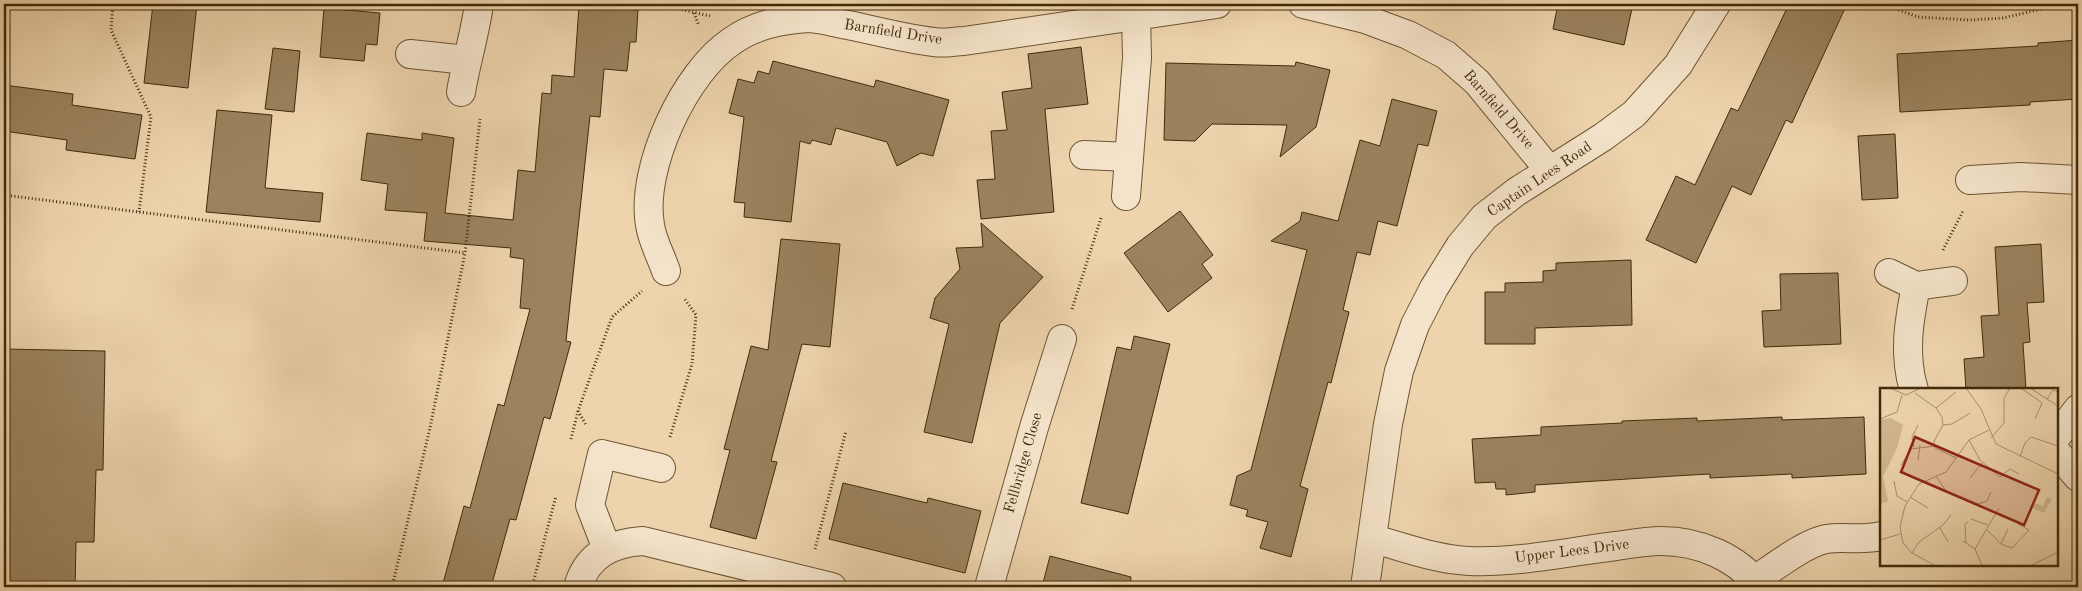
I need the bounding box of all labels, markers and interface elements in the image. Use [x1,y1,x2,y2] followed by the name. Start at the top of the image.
[843,18,943,48] street label: Barnfield Drive
[1460,68,1536,152] street label: Barnfield Drive
[1485,140,1595,220] street label: Captain Lees Road
[1880,388,2057,566] inset map
[1002,411,1046,515] street label: Fellbridge Close
[1514,538,1630,566] street label: Upper Lees Drive

